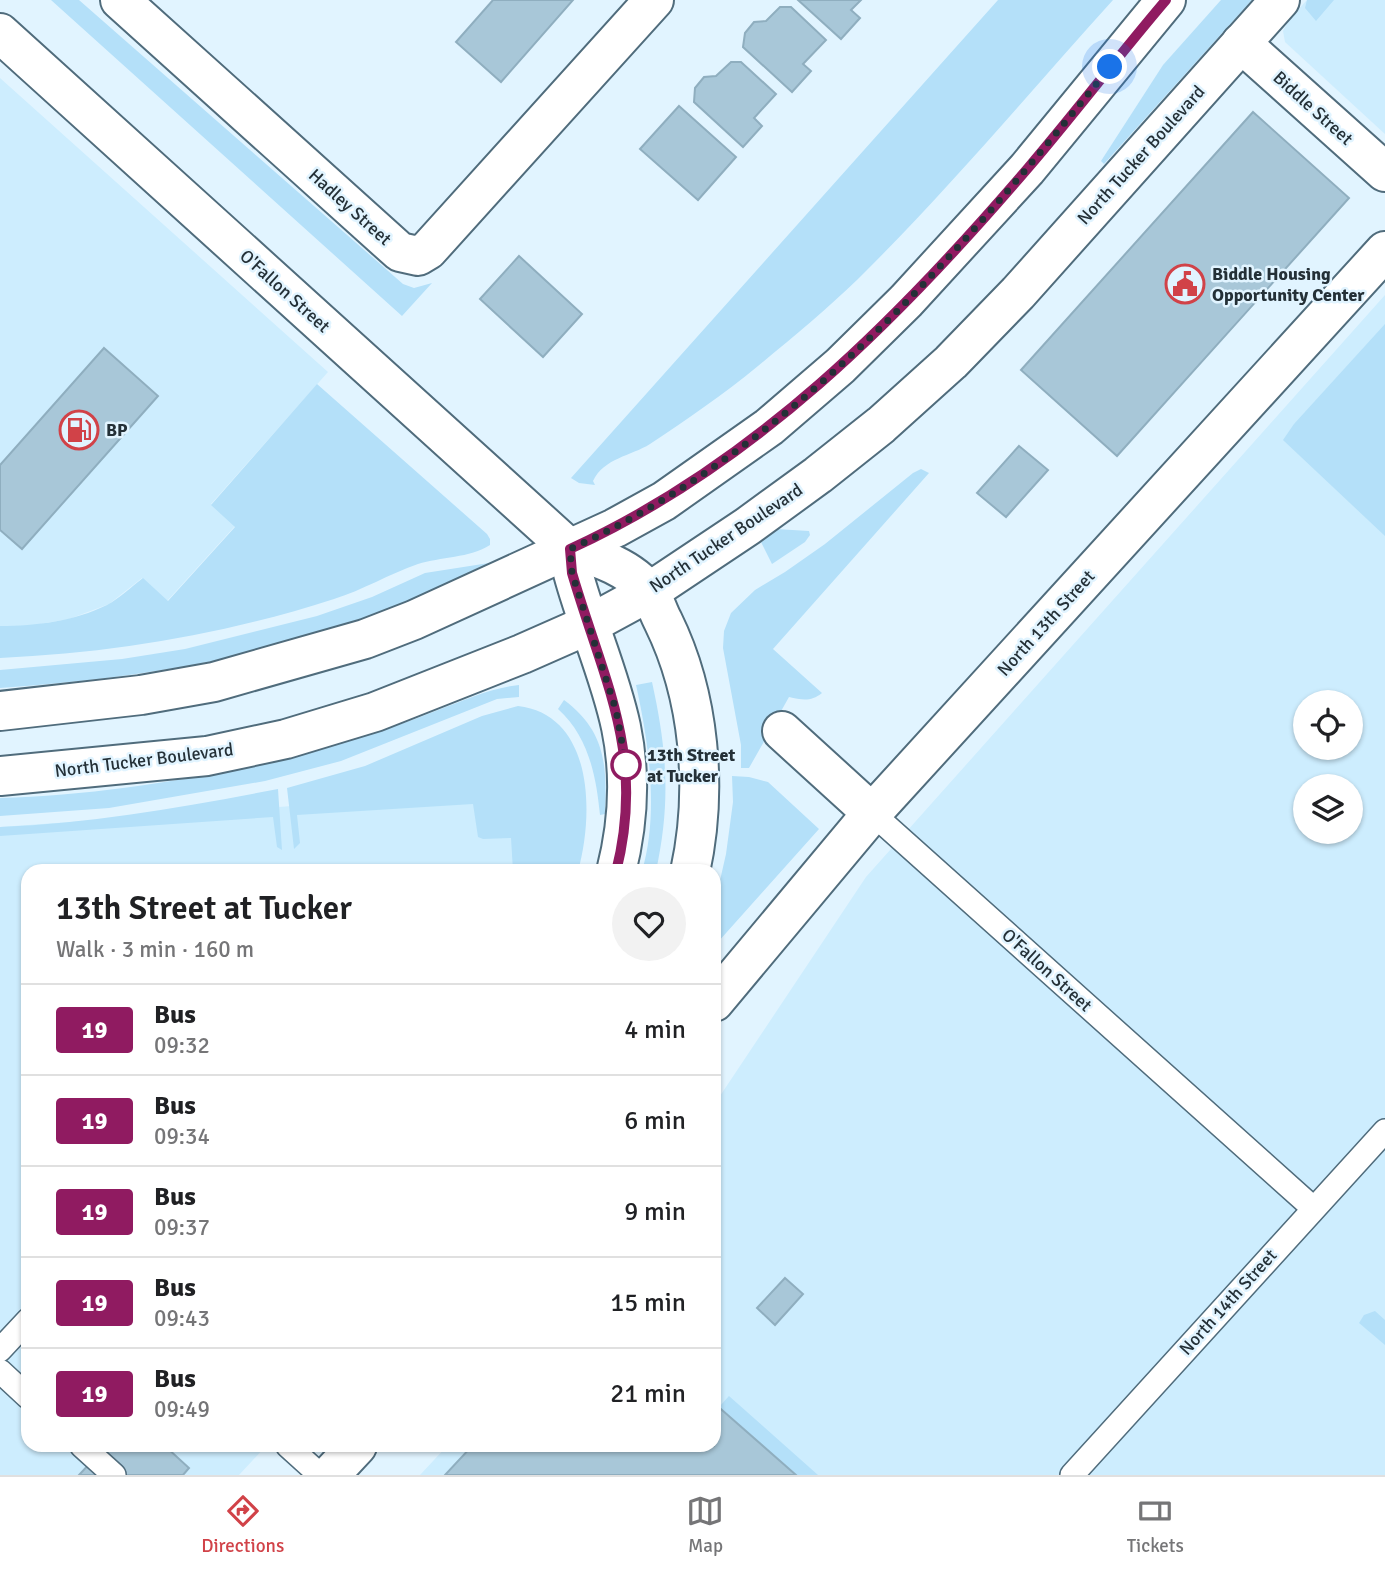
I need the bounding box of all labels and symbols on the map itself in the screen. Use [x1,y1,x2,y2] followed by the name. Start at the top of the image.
[1092,49,1127,84] your location
[1269,66,1357,150] street label: Biddle Street
[1073,81,1209,229] street label: North Tucker Boulevard
[304,164,396,250] street label: Hadley Street
[235,245,335,337] street label: O'Fallon Street
[1164,263,1206,305] public building icon: Biddle Housing Opportunity Center
[1212,263,1365,306] place label: Biddle Housing Opportunity Center
[58,409,100,451] fuel station icon: BP
[106,419,128,441] place label: BP
[645,479,807,597] street label: North Tucker Boulevard
[993,565,1099,681] street label: North 13th Street
[53,738,235,782] street label: North Tucker Boulevard
[647,744,735,787] place label: 13th Street at Tucker
[611,750,641,780] marker: 13th Street at Tucker
[997,924,1097,1016] street label: O'Fallon Street
[1175,1244,1281,1360] street label: North 14th Street

